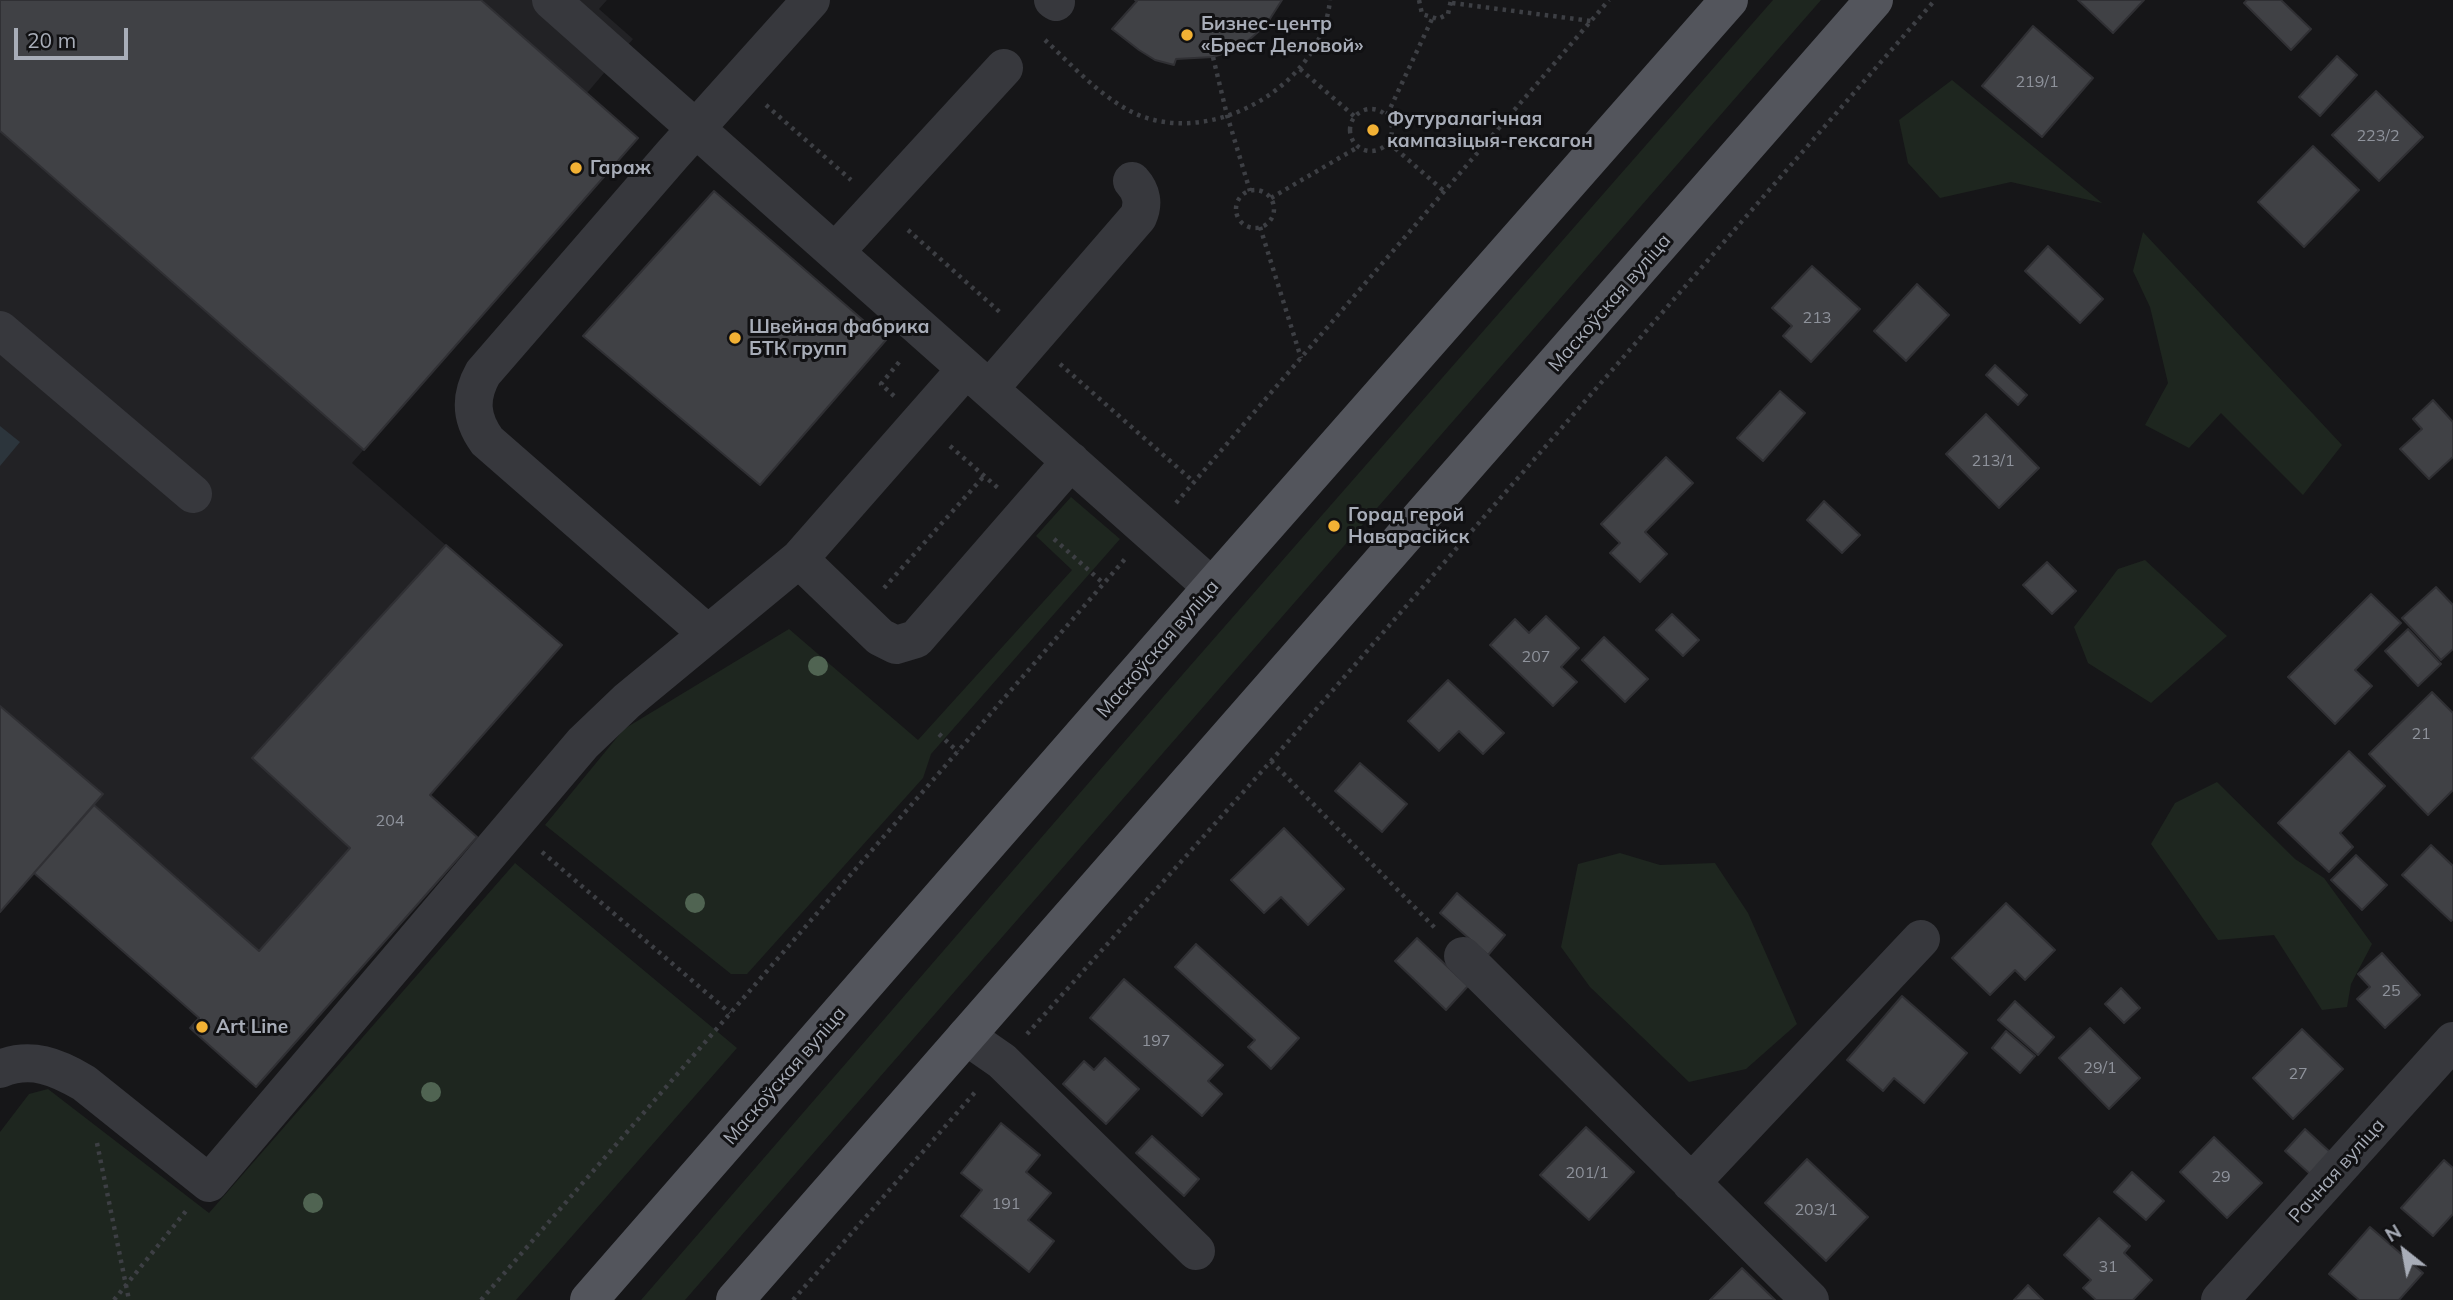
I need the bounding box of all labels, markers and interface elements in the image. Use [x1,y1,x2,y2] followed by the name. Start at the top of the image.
[1201,13,1364,57] place label: Бизнес-центр «Брест Деловой»
[18,14,131,58] scale bar
[27,27,76,53] text: 20 m
[1179,27,1195,43] marker: Бизнес-центр «Брест Деловой»
[2016,72,2058,92] house number: 219/1
[1387,108,1593,152] place label: Футуралагічная кампазіцыя-гексагон
[1365,122,1381,138] marker: Футуралагічная кампазіцыя-гексагон
[2357,126,2399,146] house number: 223/2
[590,157,651,179] place label: Гараж
[568,160,584,176] marker: Гараж
[1544,230,1676,376] street label: Маскоўская вуліца
[1803,308,1831,328] house number: 213
[749,316,930,360] place label: Швейная фабрика БТК групп
[727,330,743,346] marker: Швейная фабрика БТК групп
[1972,451,2014,471] house number: 213/1
[1348,504,1469,548] place label: Горад герой Наварасійск
[1326,518,1342,534] marker: Горад герой Наварасійск
[1092,576,1224,722] street label: Маскоўская вуліца
[1522,647,1550,667] house number: 207
[2411,724,2431,744] house number: 21
[376,811,404,831] house number: 204
[2381,981,2401,1001] house number: 25
[719,1003,851,1149] street label: Маскоўская вуліца
[216,1016,288,1038] place label: Art Line
[194,1019,210,1035] marker: Art Line
[1142,1031,1170,1051] house number: 197
[2083,1058,2117,1078] house number: 29/1
[2288,1064,2308,1084] house number: 27
[2284,1114,2390,1228] street label: Рачная вуліца
[1566,1163,1608,1183] house number: 201/1
[2211,1167,2231,1187] house number: 29
[992,1194,1020,1214] house number: 191
[1795,1200,1837,1220] house number: 203/1
[2369,1216,2439,1286] north arrow
[2381,1219,2406,1247] text: N
[2098,1257,2118,1277] house number: 31

